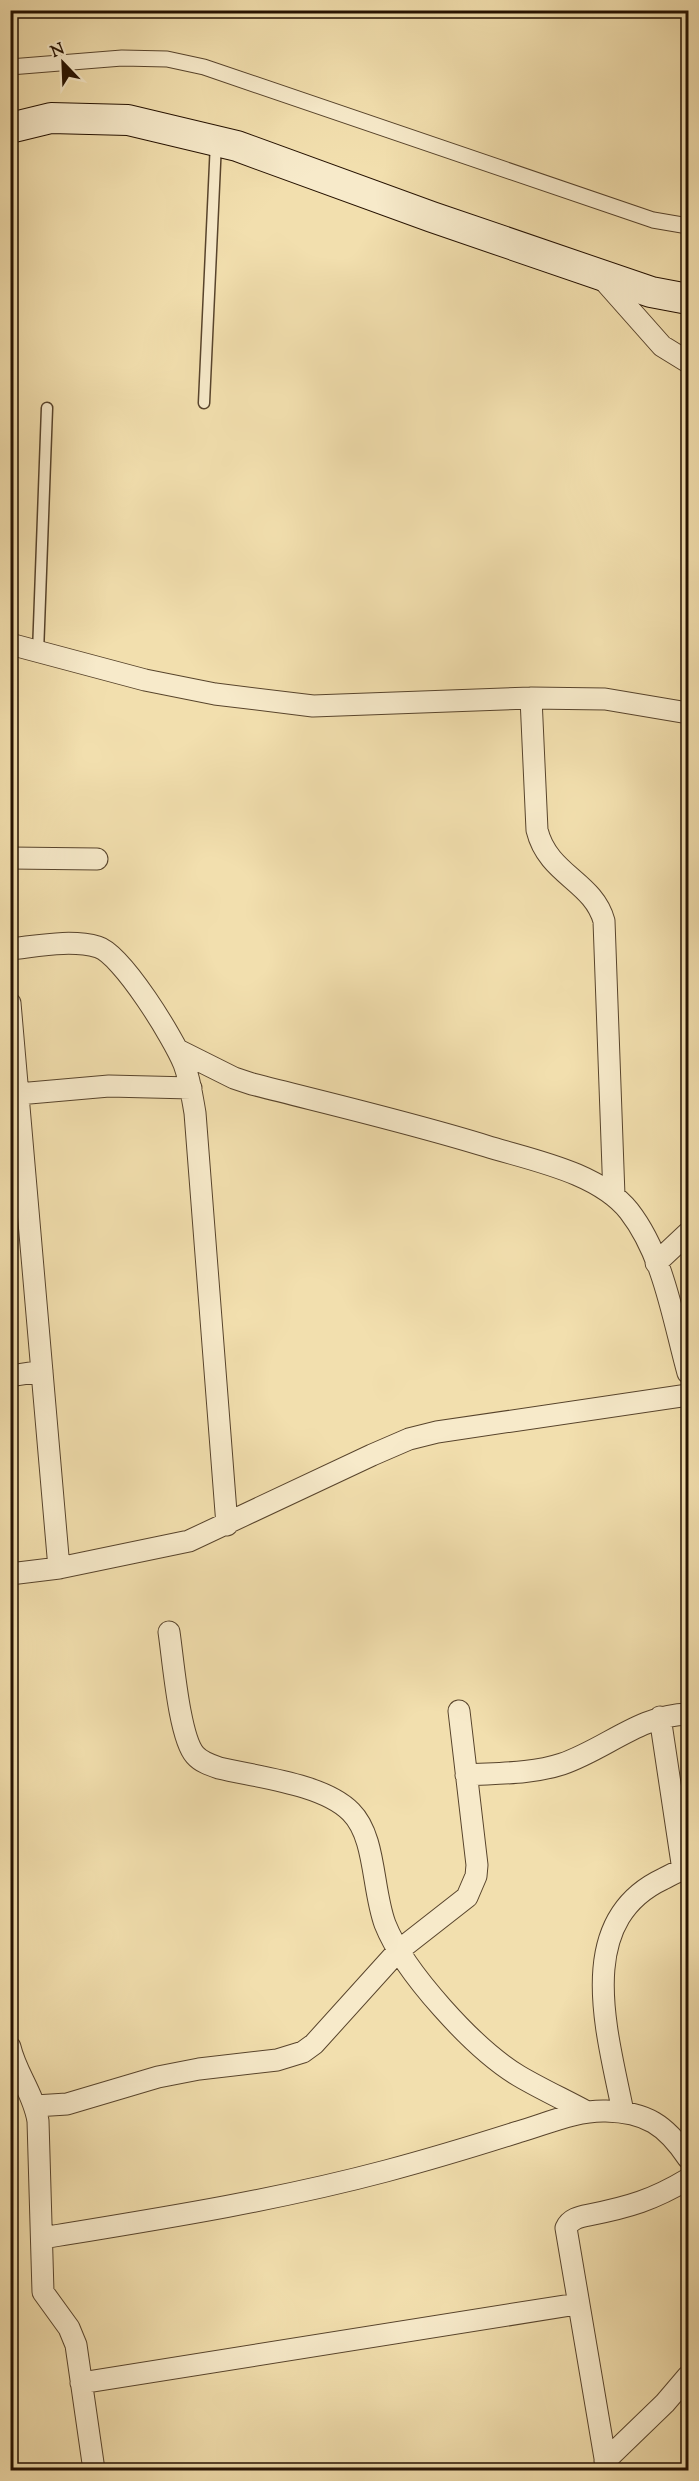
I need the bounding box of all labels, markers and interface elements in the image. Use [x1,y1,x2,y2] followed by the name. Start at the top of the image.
[33,33,93,93] north arrow
[48,38,69,65] text: N

